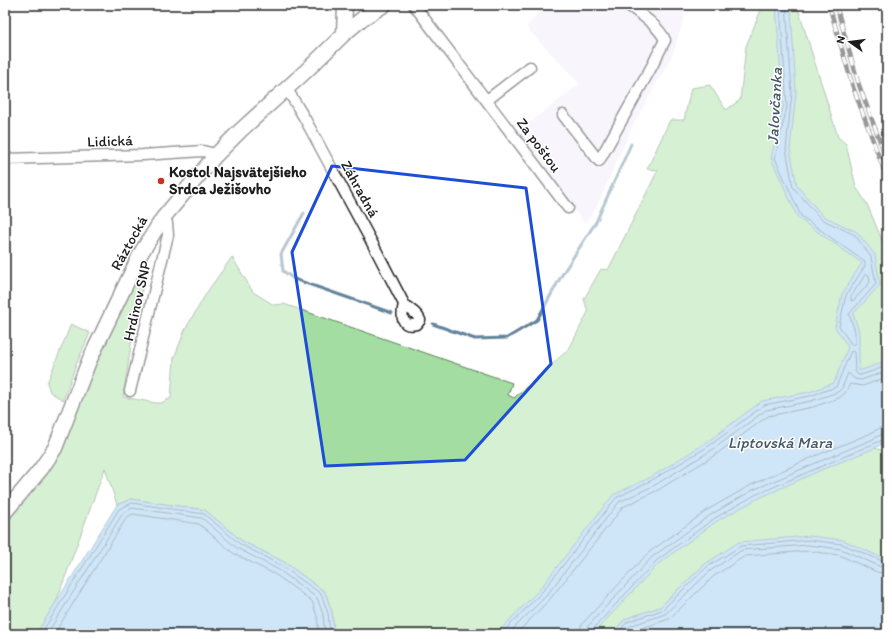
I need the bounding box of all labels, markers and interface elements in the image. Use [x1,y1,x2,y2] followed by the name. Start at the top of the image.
[830,22,870,62] north arrow
[834,35,848,45] text: N
[763,66,786,145] water label: Jalovčanka
[513,114,565,176] street label: Za poštou
[87,131,133,151] street label: Lidická
[337,157,383,221] street label: Záhradná
[169,163,307,198] place label: Kostol Najsvätejšieho Srdca Ježišovho
[156,176,166,186] marker: Kostol Najsvätejšieho Srdca Ježišovho
[107,212,151,273] street label: Ráztocká
[119,259,155,343] street label: Hrdinov SNP
[728,433,833,452] water label: Liptovská Mara

